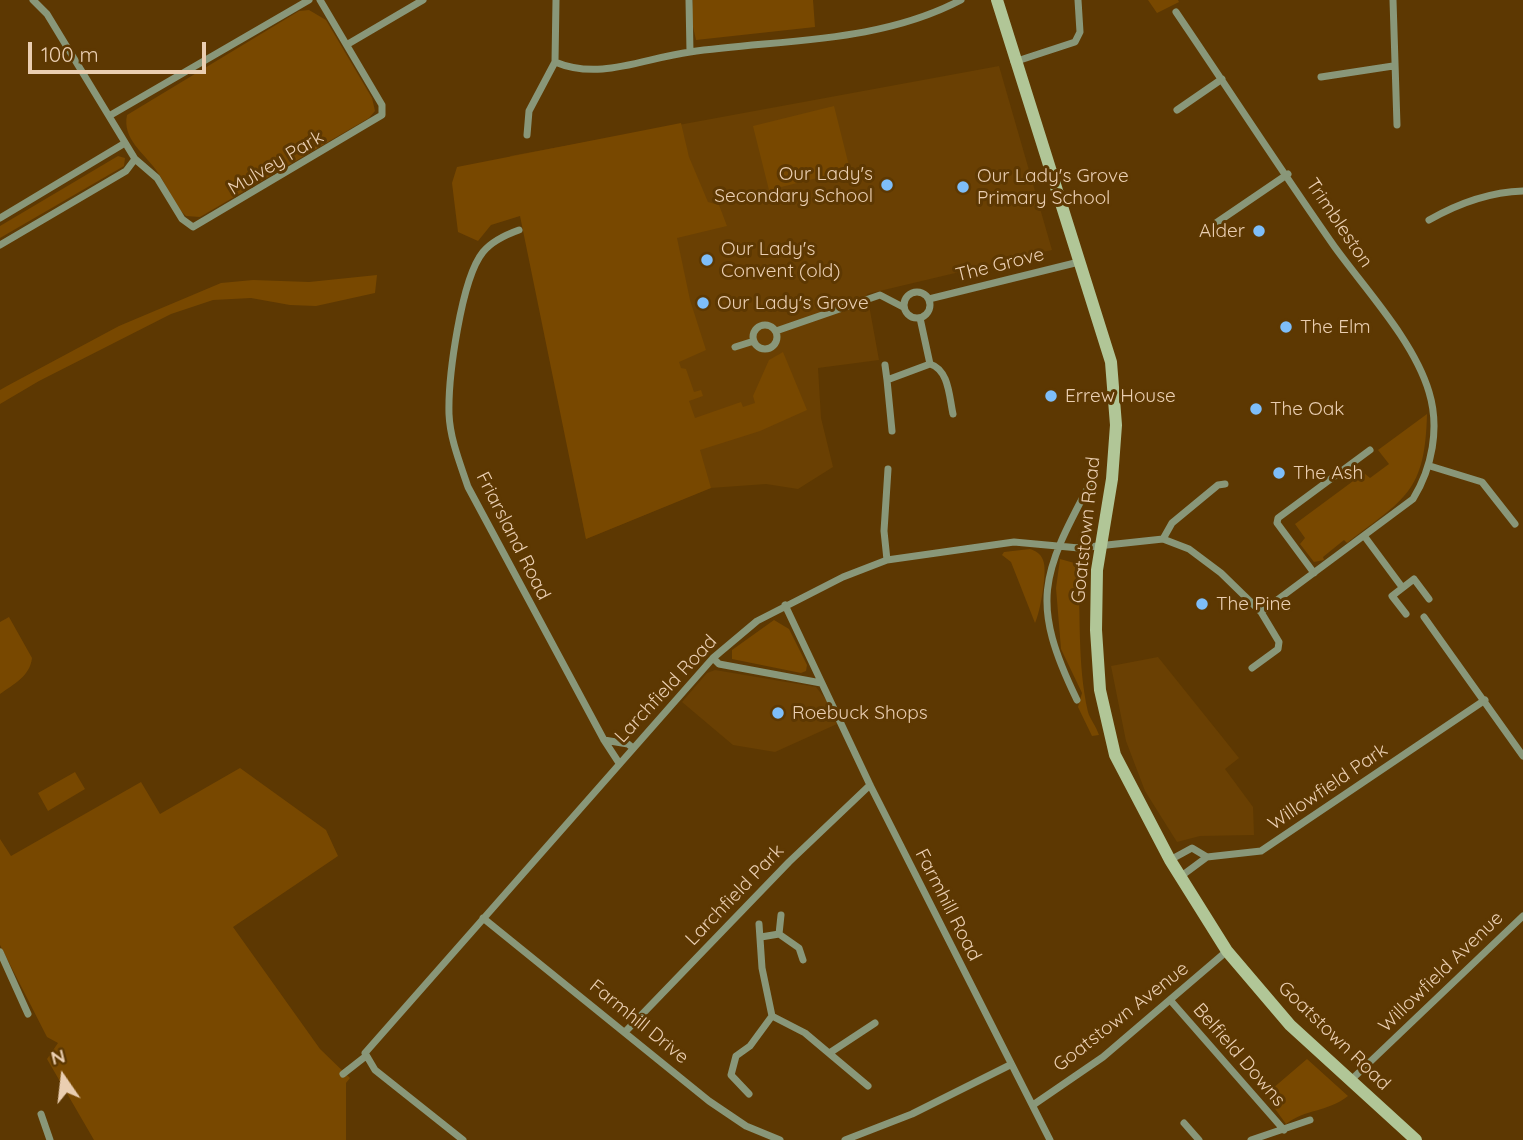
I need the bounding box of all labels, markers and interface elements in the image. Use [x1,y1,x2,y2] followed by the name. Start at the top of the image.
[32,28,210,72] scale bar
[41,41,99,67] text: 100 m
[224,126,328,200] street label: Mulvey Park
[714,163,873,207] place label: Our Lady's Secondary School
[977,165,1129,209] place label: Our Lady's Grove Primary School
[1301,174,1377,272] street label: Trimbleston
[879,177,895,193] marker: Our Lady's Secondary School
[955,179,971,195] marker: Our Lady's Grove Primary School
[1199,220,1245,242] place label: Alder
[1251,223,1267,239] marker: Alder
[721,238,840,282] place label: Our Lady's Convent (old)
[953,243,1047,287] street label: The Grove
[699,252,715,268] marker: Our Lady's Convent (old)
[717,292,869,314] place label: Our Lady's Grove
[695,295,711,311] marker: Our Lady's Grove
[1300,316,1371,338] place label: The Elm
[1278,319,1294,335] marker: The Elm
[1065,385,1176,407] place label: Errew House
[1043,388,1059,404] marker: Errew House
[1270,398,1344,420] place label: The Oak
[1248,401,1264,417] marker: The Oak
[1067,456,1105,604] street label: Goatstown Road
[1293,462,1363,484] place label: The Ash
[1271,465,1287,481] marker: The Ash
[471,468,555,604] street label: Friarsland Road
[1216,593,1291,615] place label: The Pine
[1194,596,1210,612] marker: The Pine
[610,630,722,748] street label: Larchfield Road
[792,702,928,724] place label: Roebuck Shops
[770,705,786,721] marker: Roebuck Shops
[1264,739,1392,835] street label: Willowfield Park
[681,840,789,950] street label: Larchfield Park
[910,845,986,965] street label: Farmhill Road
[1374,907,1508,1037] street label: Willowfield Avenue
[1049,957,1193,1077] street label: Goatstown Avenue
[585,975,693,1069] street label: Farmhill Drive
[1273,977,1395,1095] street label: Goatstown Road
[1188,999,1290,1111] street label: Belfield Downs
[28,1042,98,1112] north arrow
[48,1043,68,1070] text: N

